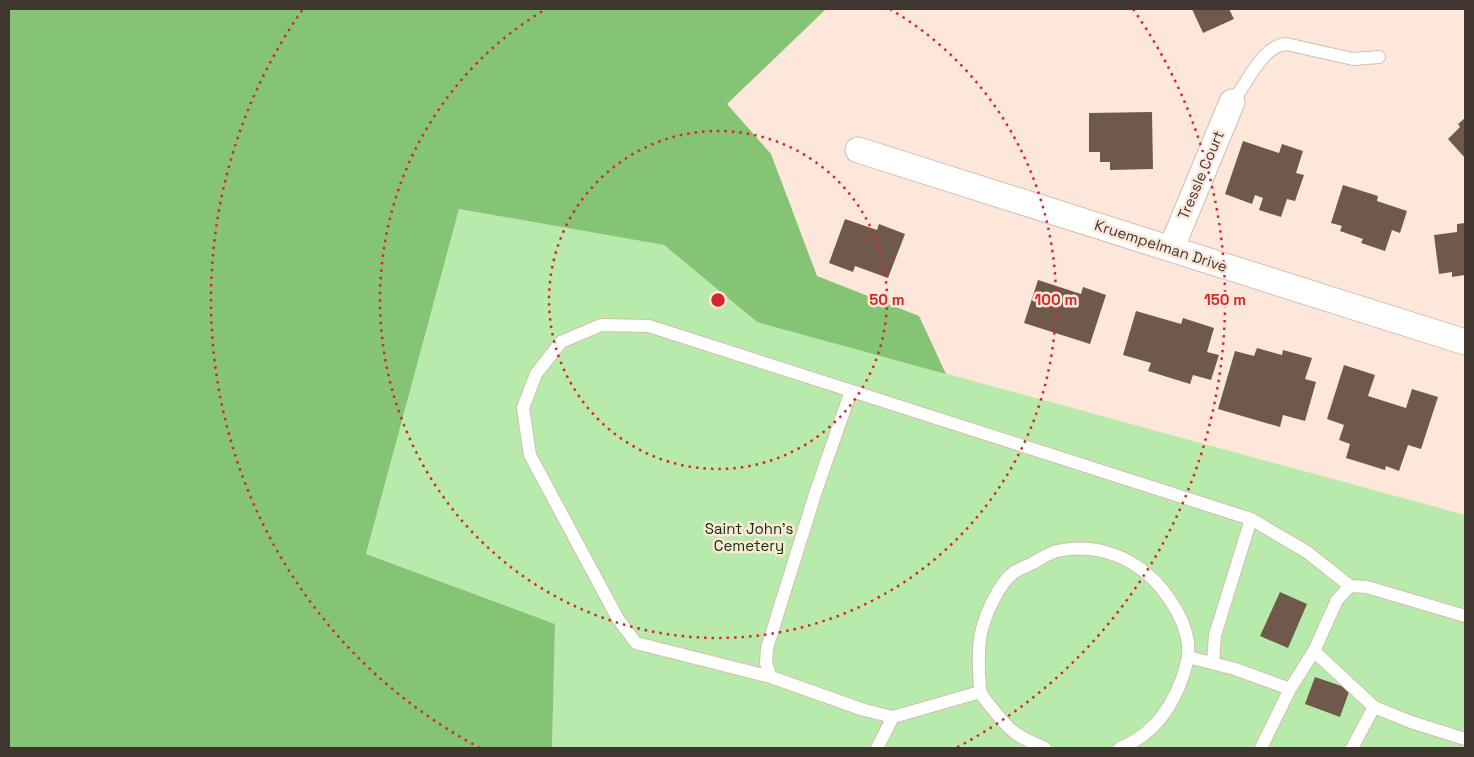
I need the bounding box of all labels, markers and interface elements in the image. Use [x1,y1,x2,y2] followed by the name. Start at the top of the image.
[1173,127,1228,222] street label: Tressle Court
[1092,215,1230,276] street label: Kruempelman Drive
[869,290,905,309] text: 50 m
[1035,290,1077,309] text: 100 m
[1204,290,1246,309] text: 150 m
[709,291,727,309] centre of rings
[705,519,793,555] park label: Saint John’s Cemetery

